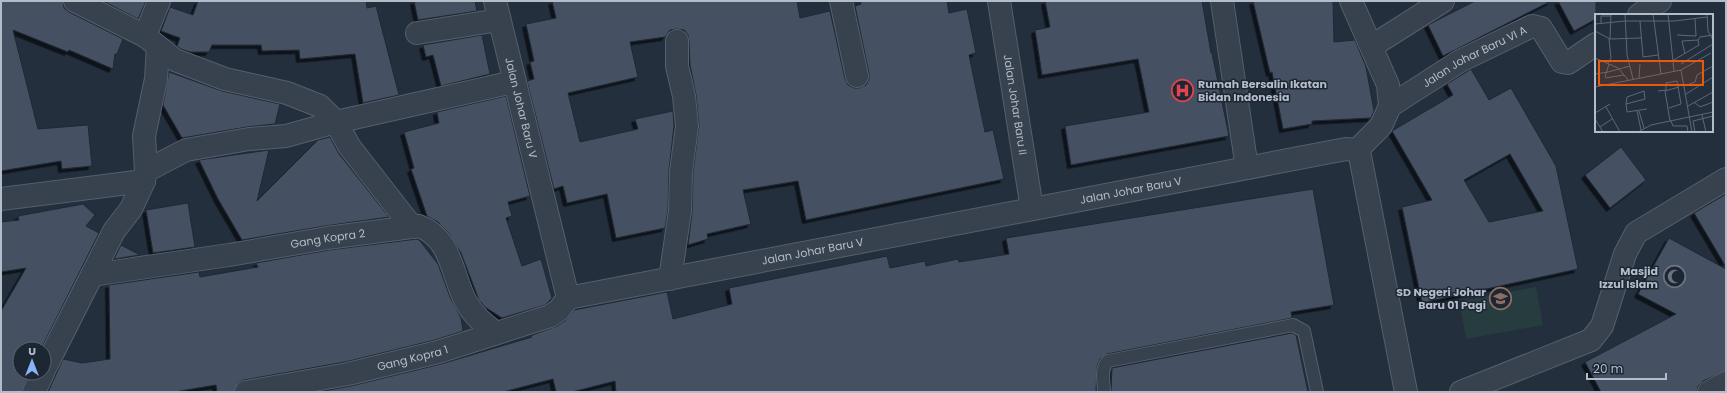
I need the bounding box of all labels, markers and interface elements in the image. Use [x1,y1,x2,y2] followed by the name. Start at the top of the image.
[1595,14,1713,132] inset map
[1419,22,1530,91] street label: Jalan Johar Baru VI A
[1000,53,1031,156] street label: Jalan Johar Baru II
[501,56,542,161] street label: Jalan Johar Baru V
[1198,76,1327,105] place label: Rumah Bersalin Ikatan Bidan Indonesia
[1169,77,1195,103] hospital icon: Rumah Bersalin Ikatan Bidan Indonesia
[1078,173,1184,208] street label: Jalan Johar Baru V
[289,225,366,252] street label: Gang Kopra 2
[760,233,865,269] street label: Jalan Johar Baru V
[1599,263,1658,292] place label: Masjid Izzul Islam
[1661,264,1687,290] mosque icon: Masjid Izzul Islam
[1396,284,1486,313] place label: SD Negeri Johar Baru 01 Pagi
[1488,285,1514,311] school or university icon: SD Negeri Johar Baru 01 Pagi
[12,341,52,381] north arrow
[375,341,450,375] street label: Gang Kopra 1
[28,343,36,359] text: U
[1587,355,1666,381] scale bar
[1593,360,1623,377] text: 20 m

